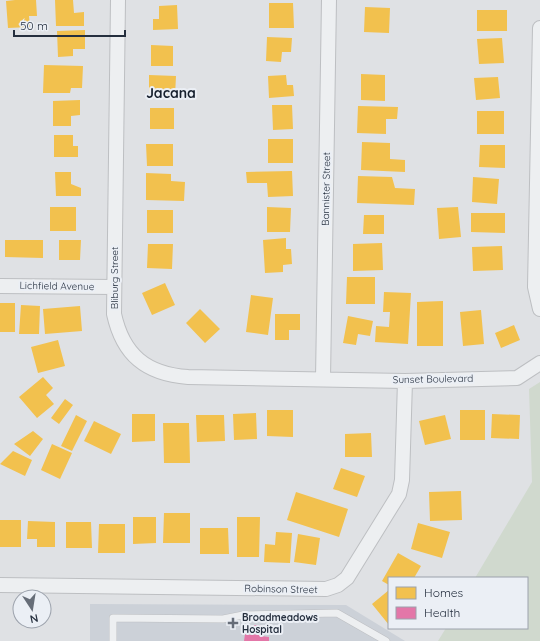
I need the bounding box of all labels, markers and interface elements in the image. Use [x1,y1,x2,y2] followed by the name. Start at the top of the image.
[14,12,125,38] scale bar
[20,18,48,33] text: 50 m
[146,84,196,102] district label: Jacana
[319,151,333,226] street label: Bannister Street
[108,246,121,309] street label: Bliburg Street
[19,279,95,293] street label: Lichfield Avenue
[393,372,473,386] street label: Sunset Boulevard
[388,577,528,629] legend
[244,582,318,596] street label: Robinson Street
[424,585,464,600] text: Homes
[12,589,52,629] north arrow
[424,605,460,620] text: Health
[29,611,39,626] text: N
[242,611,318,636] place label: Broadmeadows Hospital
[227,617,239,629] marker: Broadmeadows Hospital

